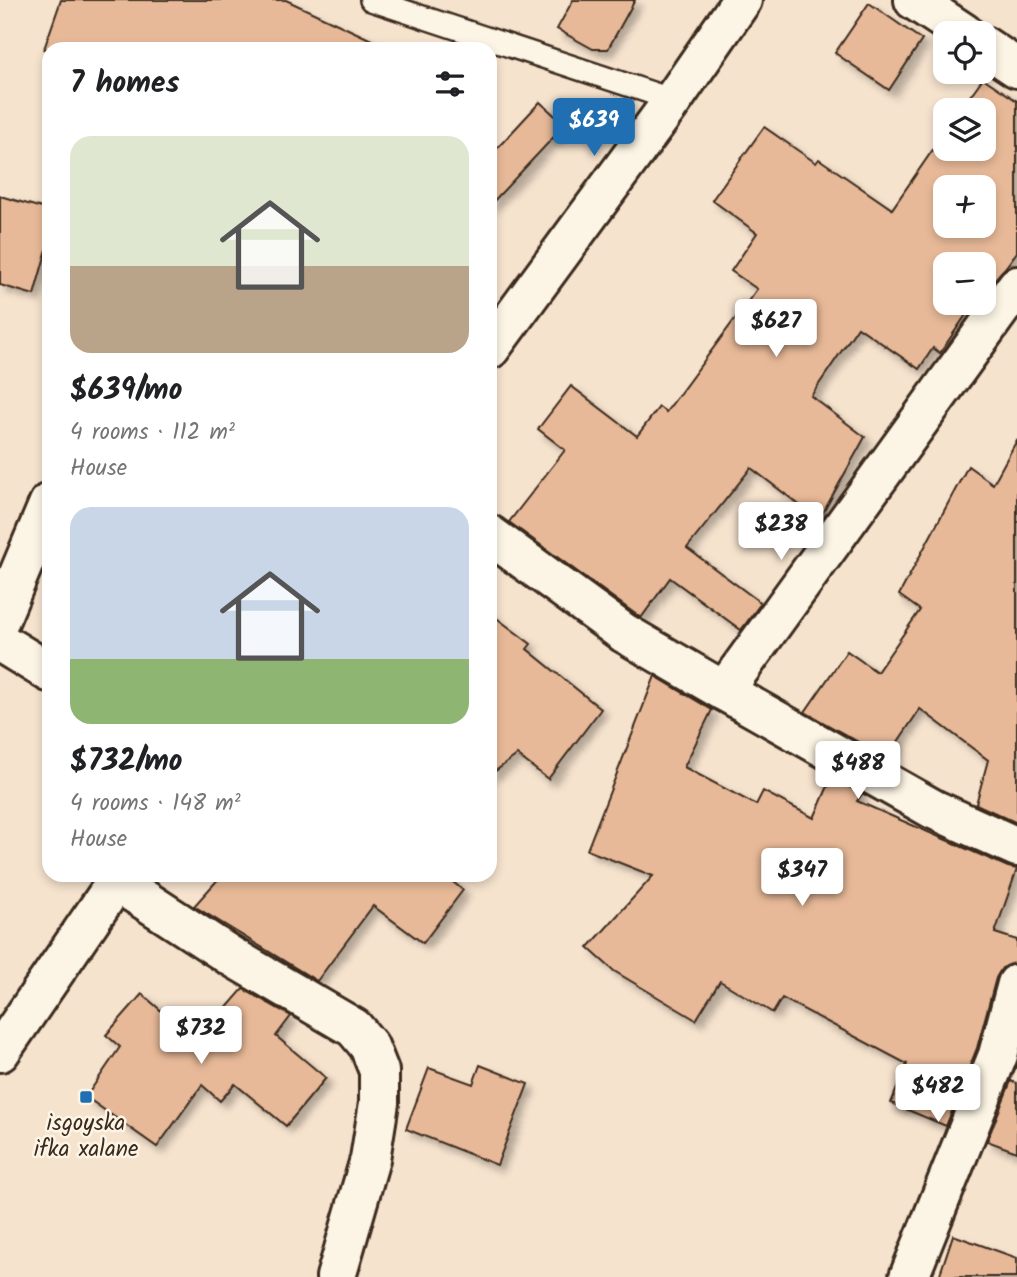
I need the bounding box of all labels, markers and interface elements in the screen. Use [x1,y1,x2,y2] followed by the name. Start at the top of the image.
[933,21,996,315] map controls
[933,21,996,84] button: locate
[70,60,180,108] text: 7 homes
[431,65,469,103] icon: filters
[933,98,996,161] button: layers
[553,99,635,158] pin: $639
[569,103,619,139] text: $639
[933,175,996,238] button: +
[207,182,333,308] icon: home
[933,252,996,315] button: −
[735,300,817,359] pin: $627
[751,304,801,340] text: $627
[70,367,182,415] text: $639/mo
[70,415,235,451] text: 4 rooms · 112 m²
[70,451,127,487] text: House
[740,503,822,562] pin: $238
[754,507,808,543] text: $238
[207,553,333,679] icon: home
[70,738,183,786] text: $732/mo
[817,742,899,801] pin: $488
[831,746,885,782] text: $488
[70,786,241,822] text: 4 rooms · 148 m²
[70,822,127,858] text: House
[761,848,843,908] pin: $347
[777,853,827,889] text: $347
[160,1006,242,1066] pin: $732
[176,1011,226,1047] text: $732
[897,1064,979,1124] pin: $482
[911,1069,965,1105] text: $482
[78,1089,94,1105] marker: isgoyska ifka xalane
[34,1106,138,1168] place label: isgoyska ifka xalane

